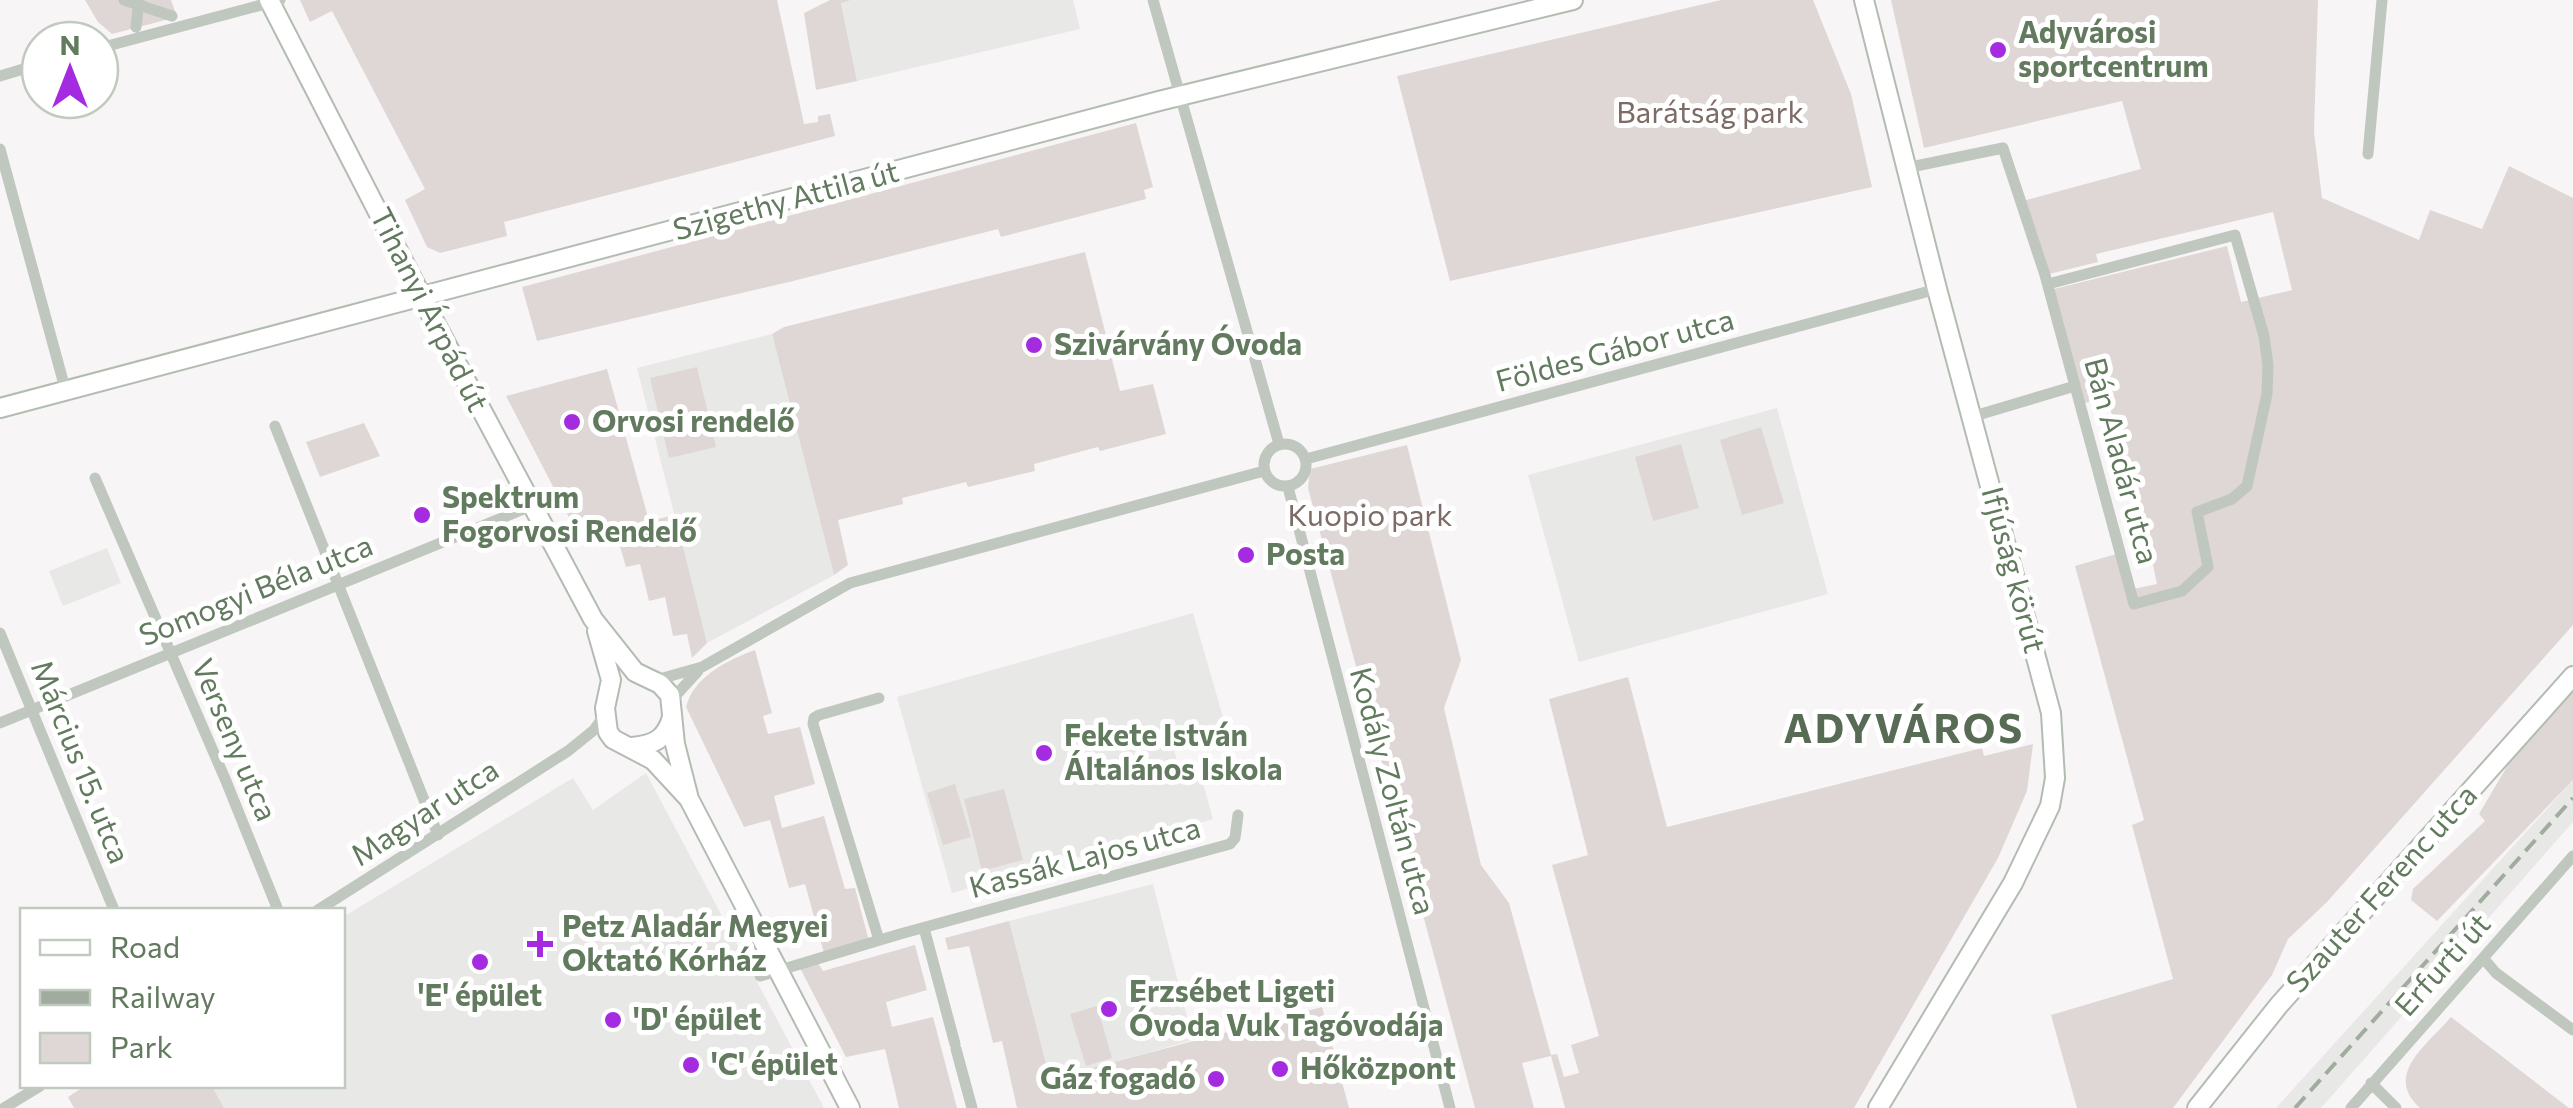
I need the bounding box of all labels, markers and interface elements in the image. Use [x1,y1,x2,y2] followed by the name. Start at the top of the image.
[2018,12,2209,83] place label: Adyvárosi sportcentrum
[20,20,120,120] north arrow
[60,27,81,61] text: N
[1987,39,2009,61] marker: Adyvárosi sportcentrum
[1616,92,1804,129] park label: Barátság park
[668,151,902,246] street label: Szigethy Attila út
[364,201,499,417] street label: Tihanyi Árpád út
[1491,299,1737,398] street label: Földes Gábor utca
[1054,324,1302,361] place label: Szivárvány Óvoda
[1023,334,1045,356] marker: Szivárvány Óvoda
[2078,353,2169,567] street label: Bán Aladár utca
[592,401,795,438] place label: Orvosi rendelő
[561,411,583,433] marker: Orvosi rendelő
[442,477,697,548] place label: Spektrum Fogorvosi Rendelő
[1975,482,2055,656] street label: Ifjúság körút
[1287,495,1453,532] park label: Kuopio park
[411,504,433,526] marker: Spektrum Fogorvosi Rendelő
[133,525,377,652] street label: Somogyi Béla utca
[1266,534,1345,571] place label: Posta
[1235,544,1257,566] marker: Posta
[186,652,287,826] street label: Verseny utca
[25,654,140,868] street label: Március 15. utca
[1344,663,1445,918] street label: Kodály Zoltán utca
[1784,702,2024,751] district label: ADYVÁROS
[1064,715,1283,786] place label: Fekete István Általános Iskola
[1033,742,1055,764] marker: Fekete István Általános Iskola
[343,750,504,872] street label: Magyar utca
[2277,776,2483,999] street label: Szauter Ferenc utca
[965,807,1204,904] street label: Kassák Lajos utca
[2386,904,2497,1022] street label: Erfurti út
[562,906,828,977] place label: Petz Aladár Megyei Oktató Kórház
[20,908,345,1088] legend
[110,927,180,964] text: Road
[527,931,553,957] marker: Petz Aladár Megyei Oktató Kórház
[469,951,491,973] marker: 'E' épület
[1129,971,1443,1042] place label: Erzsébet Ligeti Óvoda Vuk Tagóvodája
[418,975,542,1012] place label: 'E' épület
[110,977,216,1014] text: Railway
[1098,998,1120,1020] marker: Erzsébet Ligeti Óvoda Vuk Tagóvodája
[633,999,762,1036] place label: 'D' épület
[602,1009,624,1031] marker: 'D' épület
[110,1027,173,1064] text: Park
[711,1044,838,1081] place label: 'C' épület
[1300,1048,1456,1085] place label: Hőközpont
[680,1054,702,1076] marker: 'C' épület
[1040,1058,1196,1095] place label: Gáz fogadó
[1269,1058,1291,1080] marker: Hőközpont
[1205,1068,1227,1090] marker: Gáz fogadó

